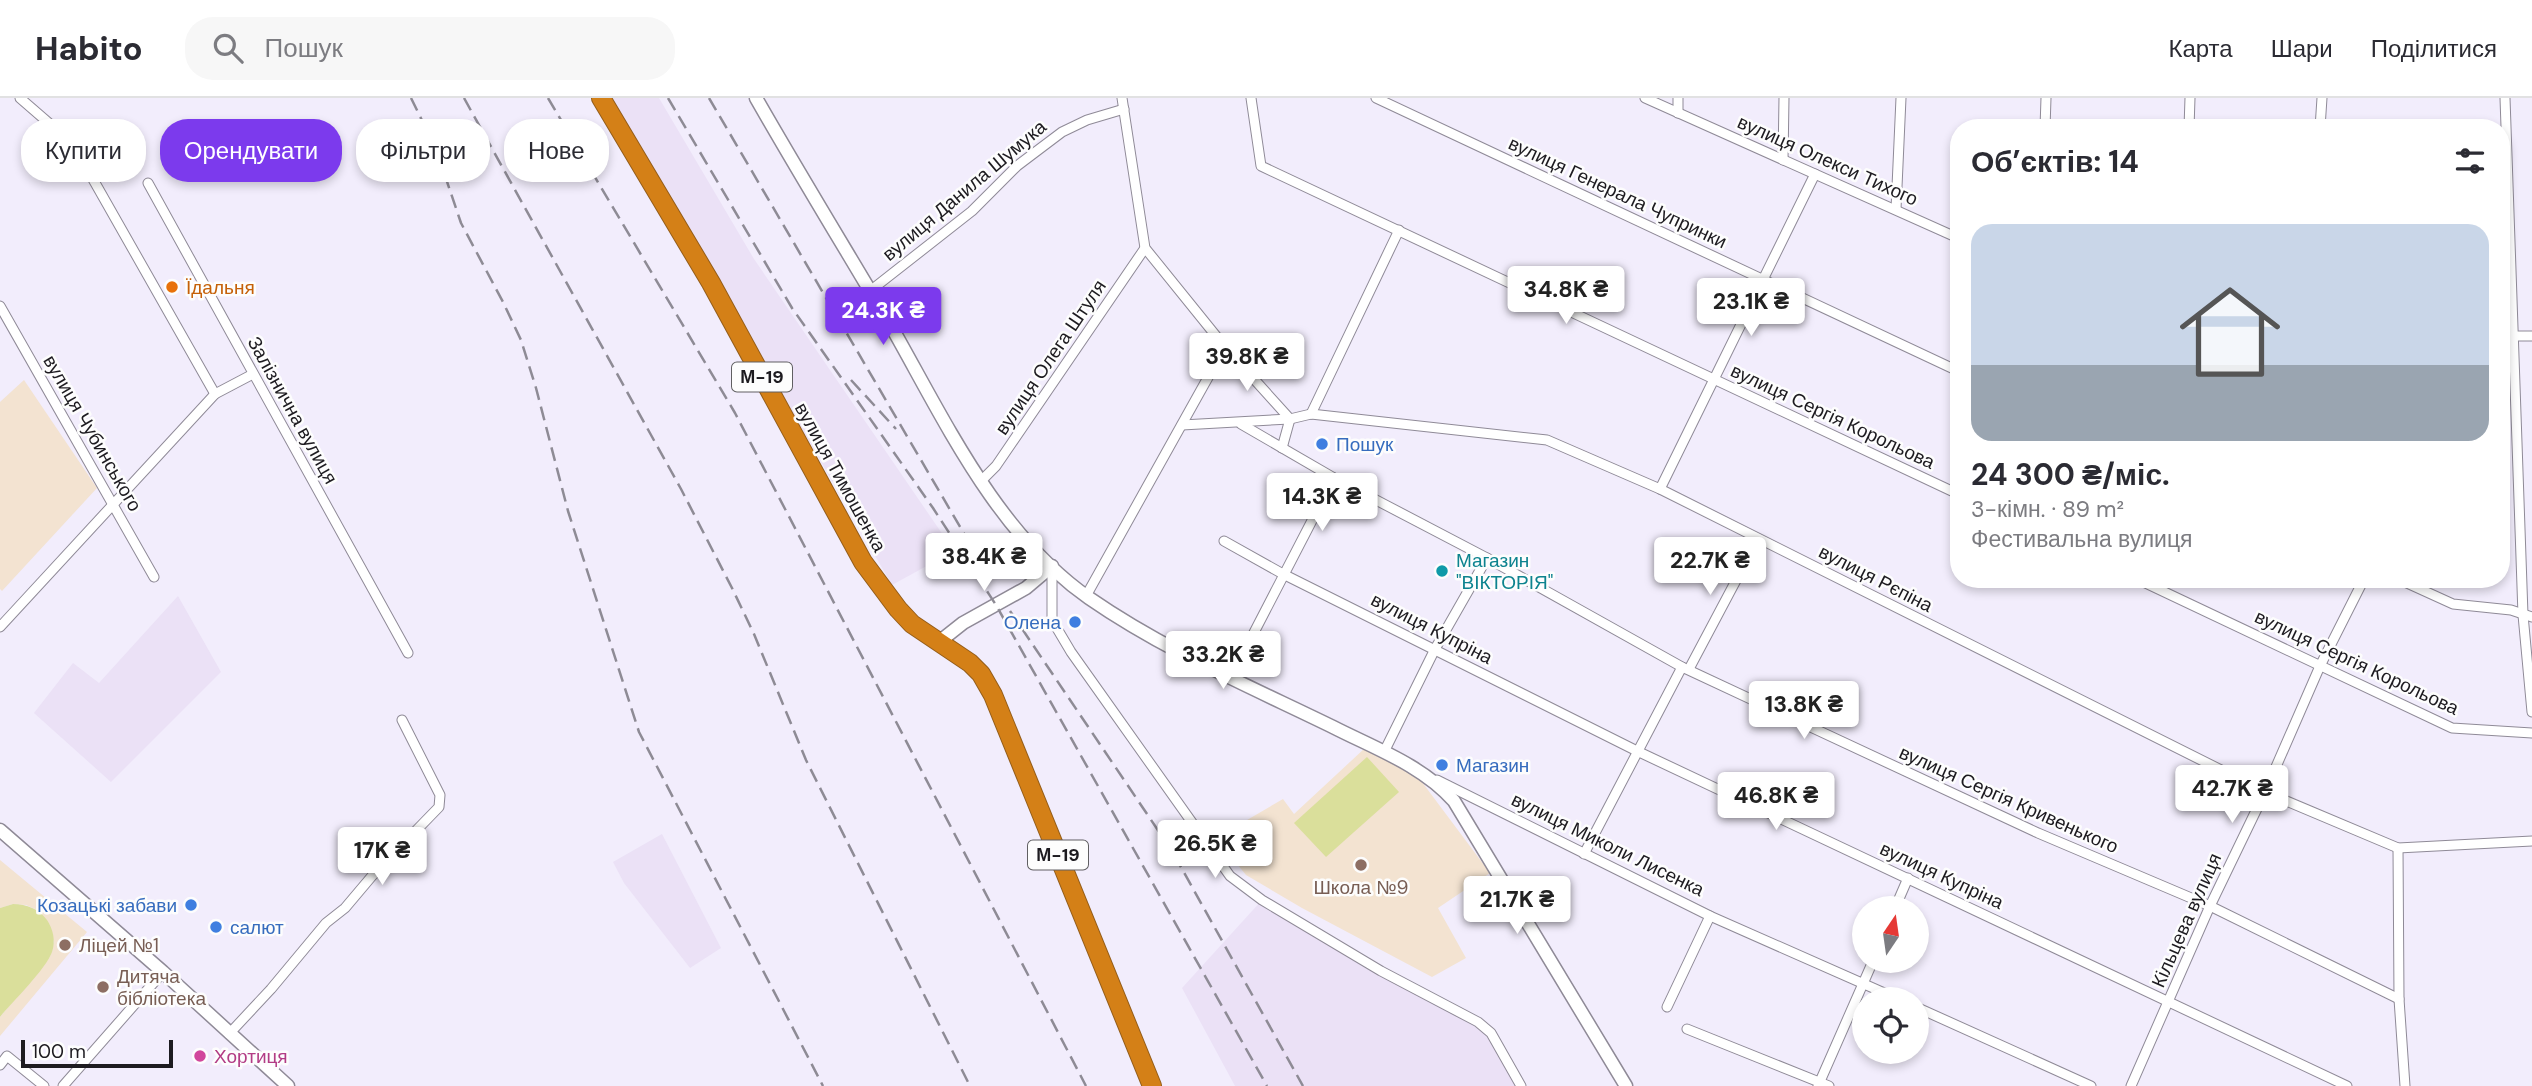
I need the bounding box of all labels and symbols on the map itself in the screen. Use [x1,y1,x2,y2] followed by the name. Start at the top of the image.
[1734,109,1922,212] street label: вулиця Олекси Тихого
[877,114,1052,266] street label: вулиця Данила Шумука
[1505,131,1731,254] street label: вулиця Генерала Чупринки
[1501,266,1631,326] pin: 34.8K ₴
[186,275,255,300] place label: Їдальня
[989,275,1112,440] street label: вулиця Олега Штуля
[1686,278,1816,338] pin: 23.1K ₴
[164,279,180,295] marker: Їдальня
[818,288,948,347] pin: 24.3K ₴
[242,332,343,488] street label: Залізнична вулиця
[1182,334,1312,393] pin: 39.8K ₴
[38,351,148,516] street label: вулиця Чубинського
[1727,358,1939,475] street label: вулиця Сергія Корольова
[732,362,792,391] road number: М-19
[789,398,892,557] street label: вулиця Тимошенка
[1336,432,1394,457] place label: Пошук
[1314,436,1330,452] marker: Пошук
[1257,474,1387,533] pin: 14.3K ₴
[919,533,1049,593] pin: 38.4K ₴
[1645,538,1775,597] pin: 22.7K ₴
[1815,539,1937,618] street label: вулиця Рєпіна
[1456,548,1553,595] place label: Магазин "ВІКТОРІЯ"
[1434,563,1450,579] marker: Магазин "ВІКТОРІЯ"
[1367,587,1497,670] street label: вулиця Купріна
[2251,604,2463,721] street label: вулиця Сергія Корольова
[1004,610,1061,635] place label: Олена
[1067,614,1083,630] marker: Олена
[1158,632,1288,691] pin: 33.2K ₴
[1739,682,1869,741] pin: 13.8K ₴
[1895,740,2122,859] street label: вулиця Сергія Кривенького
[1456,753,1529,778] place label: Магазин
[1434,757,1450,773] marker: Магазин
[2167,766,2297,825] pin: 42.7K ₴
[1711,772,1841,832] pin: 46.8K ₴
[1507,787,1709,902] street label: вулиця Миколи Лисенка
[1150,820,1280,880] pin: 26.5K ₴
[333,828,431,887] pin: 17K ₴
[1876,836,2008,915] street label: вулиця Купріна
[1028,840,1088,870] road number: М-19
[2146,849,2227,991] street label: Кільцева вулиця
[1353,857,1369,873] marker: Школа №9
[1313,875,1409,900] place label: Школа №9
[1452,876,1582,936] pin: 21.7K ₴
[37,893,177,918] place label: Козацькі забави
[1852,896,1928,973] north arrow
[183,897,199,913] marker: Козацькі забави
[230,915,284,940] place label: салют
[208,919,224,935] marker: салют
[79,933,159,958] place label: Ліцей №1
[57,937,73,953] marker: Ліцей №1
[117,964,206,1011] place label: Дитяча бібліотека
[95,979,111,995] marker: Дитяча бібліотека
[21,1037,173,1069] scale bar
[214,1044,288,1069] place label: Хортиця
[192,1048,208,1064] marker: Хортиця

